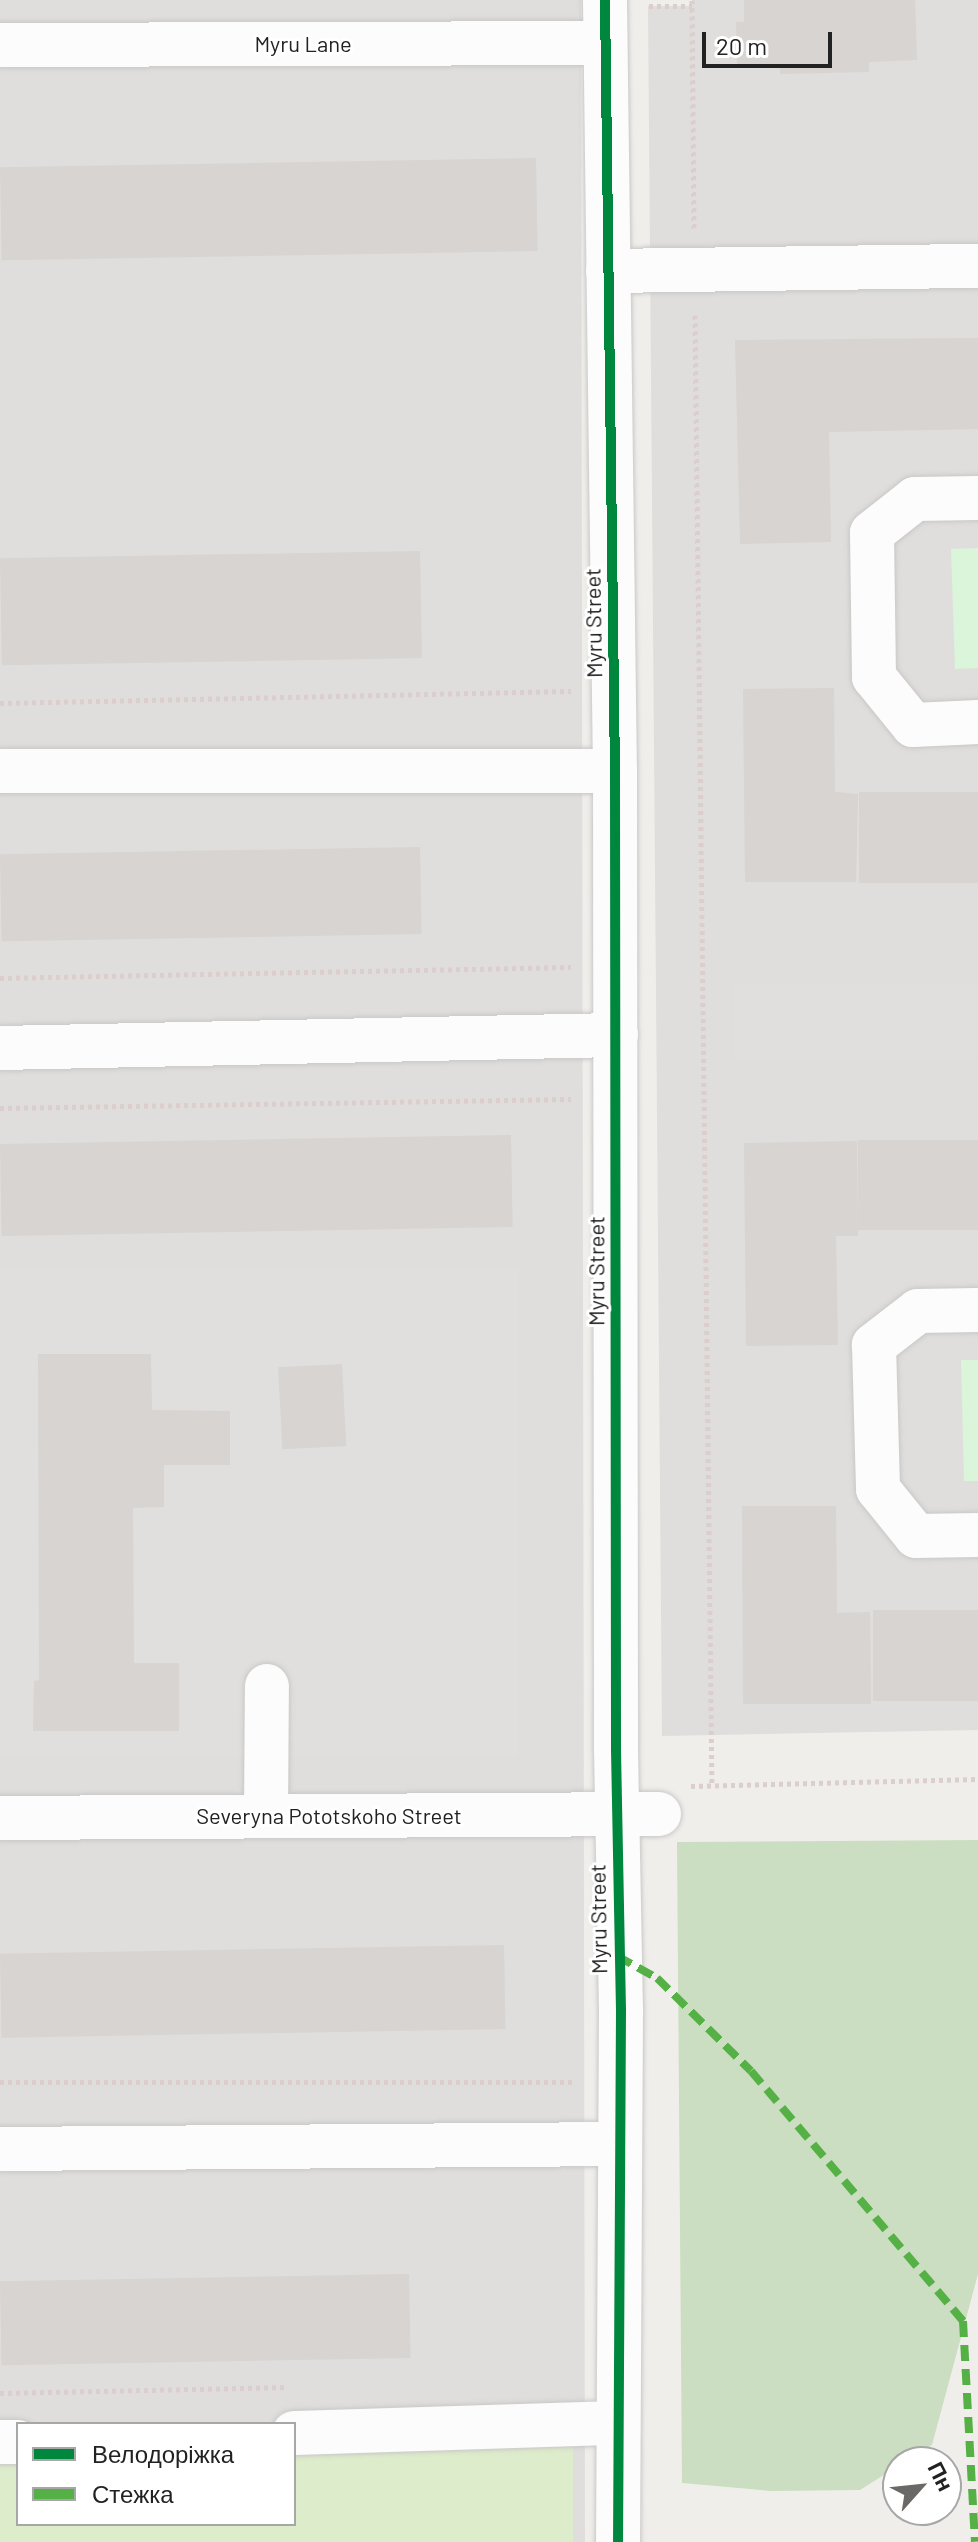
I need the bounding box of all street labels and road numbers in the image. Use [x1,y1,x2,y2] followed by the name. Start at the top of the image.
[254,31,352,57] street label: Myru Lane
[579,568,607,678] street label: Myru Street
[583,1216,609,1326] street label: Myru Street
[196,1803,462,1829] street label: Severyna Pototskoho Street
[584,1864,612,1974] street label: Myru Street

